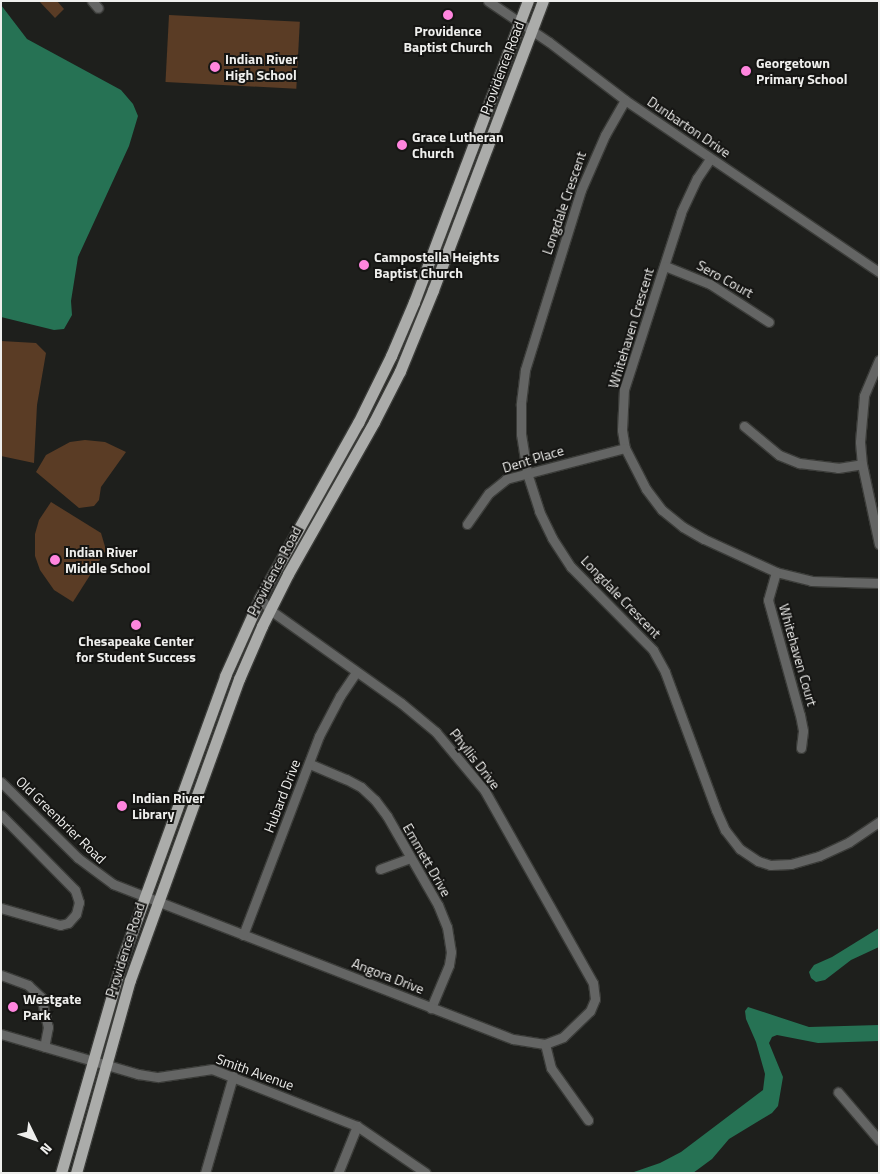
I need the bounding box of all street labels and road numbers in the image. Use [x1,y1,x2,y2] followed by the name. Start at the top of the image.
[477,19,527,117] street label: Providence Road
[644,93,734,161] street label: Dunbarton Drive
[538,149,590,257] street label: Longdale Crescent
[694,257,756,301] street label: Sero Court
[605,266,657,390] street label: Whitehaven Crescent
[500,442,566,476] street label: Dent Place
[243,524,305,618] street label: Providence Road
[577,552,665,642] street label: Longdale Crescent
[775,602,821,708] street label: Whitehaven Court
[446,725,504,793] street label: Phyllis Drive
[260,757,304,835] street label: Hubard Drive
[13,773,109,867] street label: Old Greenbrier Road
[399,820,455,900] street label: Emmett Drive
[102,901,148,999] street label: Providence Road
[350,955,426,997] street label: Angora Drive
[214,1050,296,1094] street label: Smith Avenue

